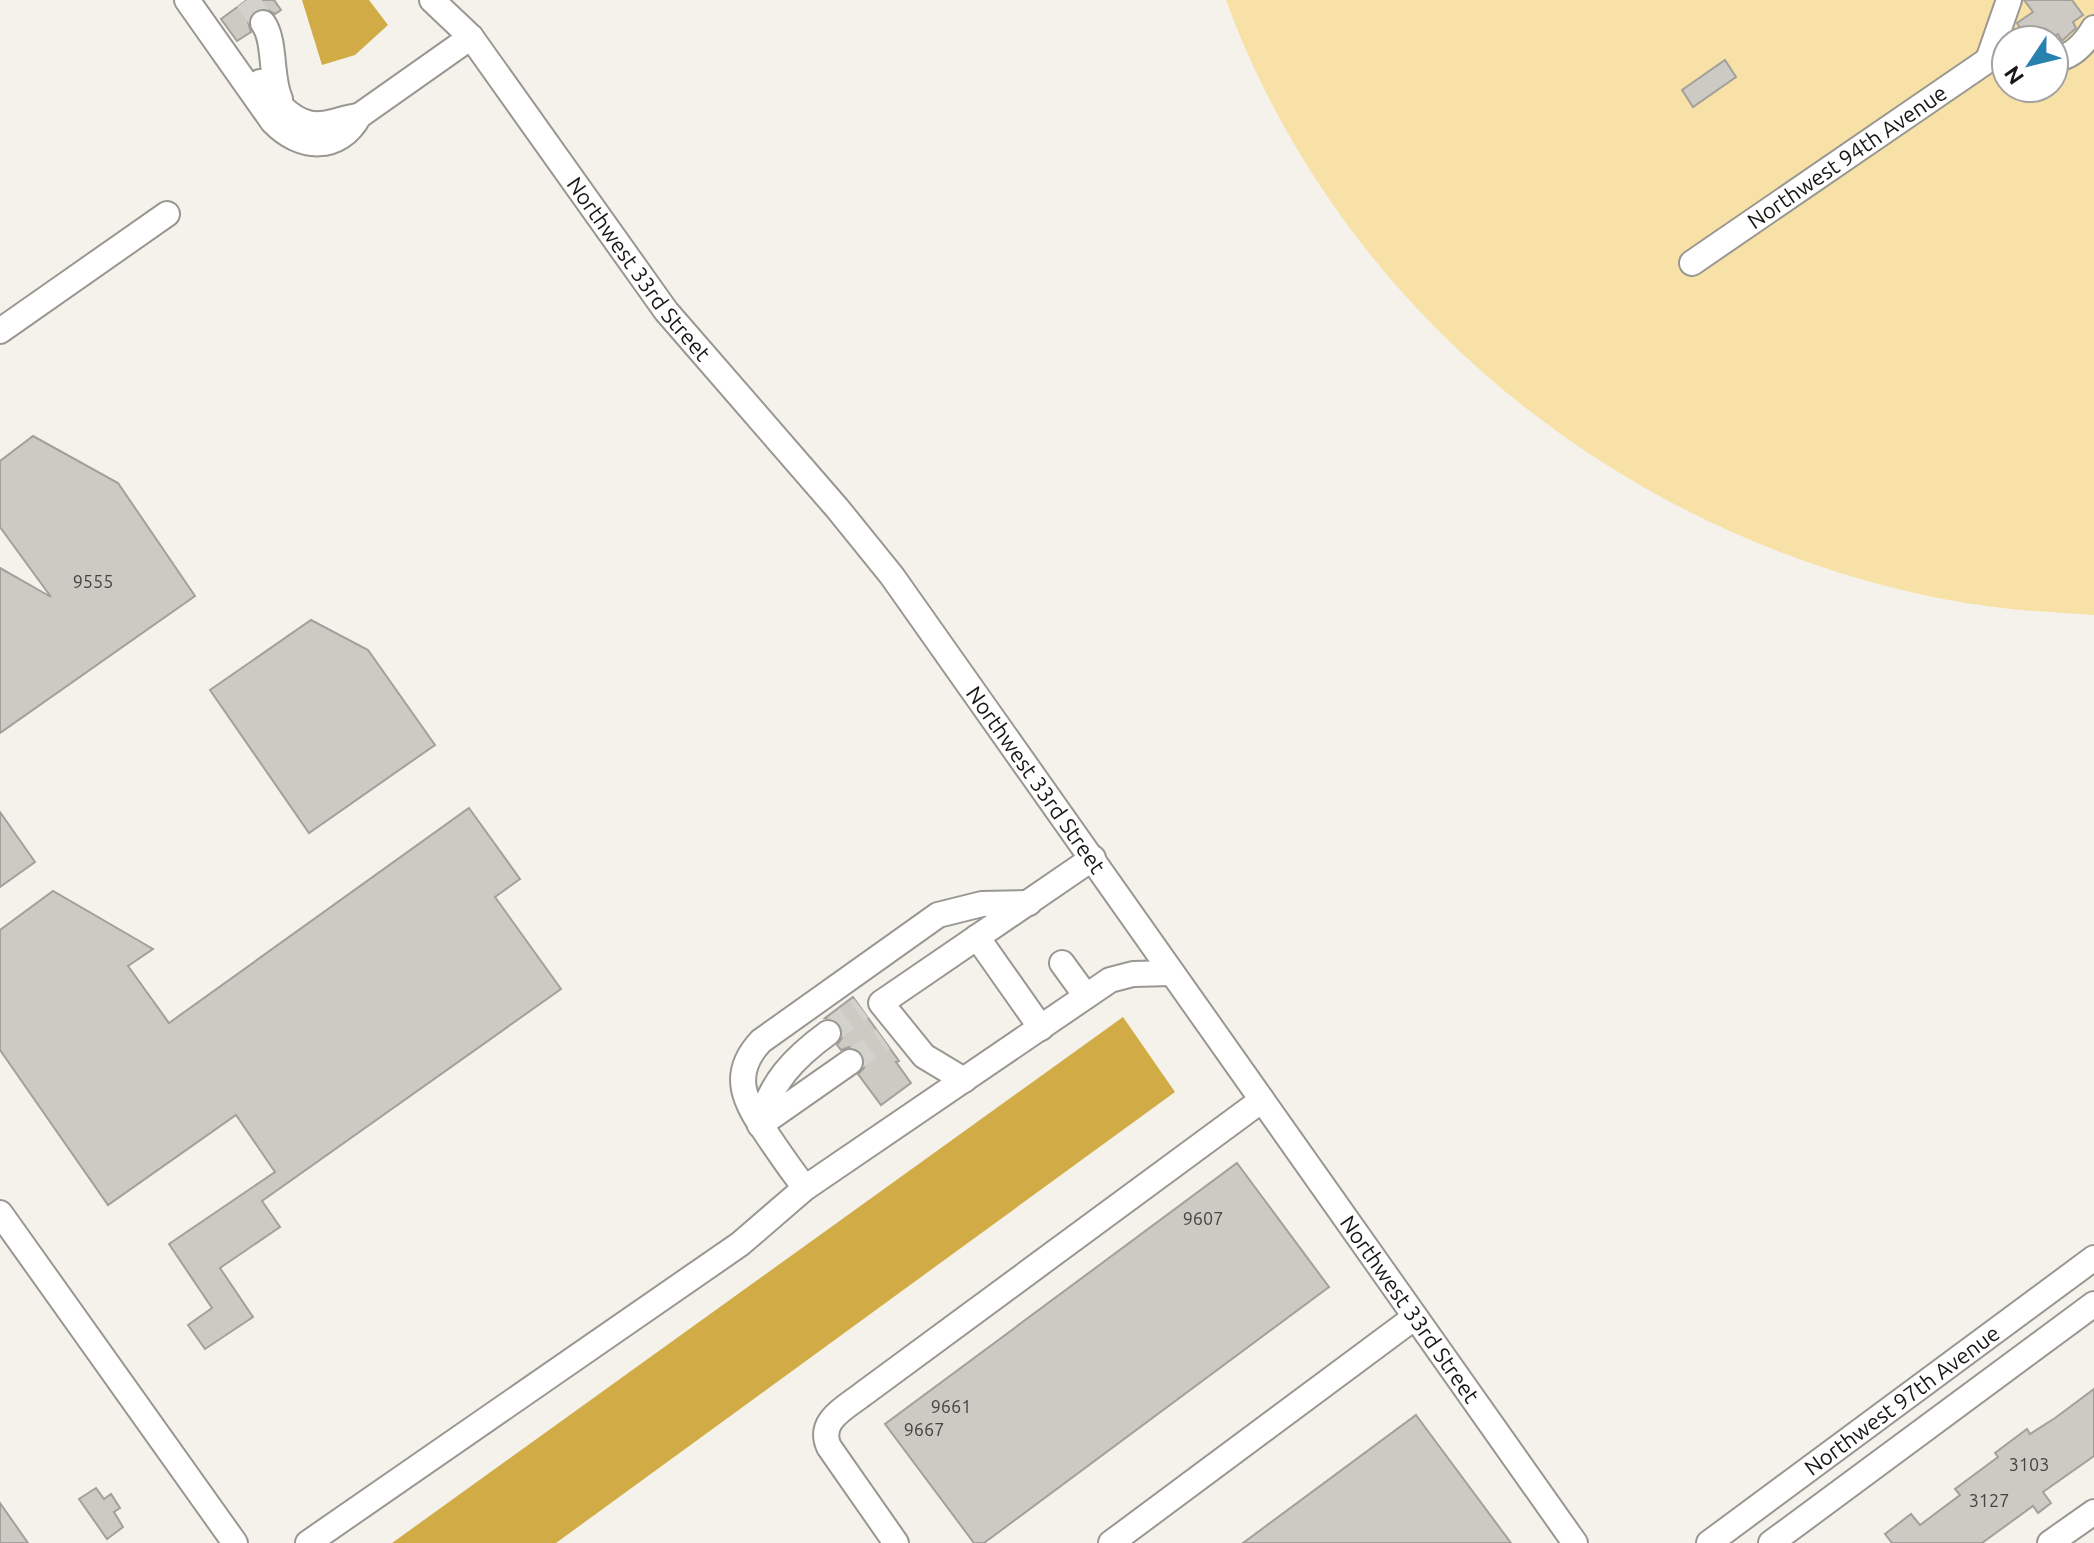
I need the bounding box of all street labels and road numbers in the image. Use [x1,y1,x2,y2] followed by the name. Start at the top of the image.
[1742,79,1951,233] street label: Northwest 94th Avenue
[562,172,716,366] street label: Northwest 33rd Street
[962,681,1111,878] street label: Northwest 33rd Street
[1336,1211,1485,1408] street label: Northwest 33rd Street
[1799,1320,2004,1480] street label: Northwest 97th Avenue

